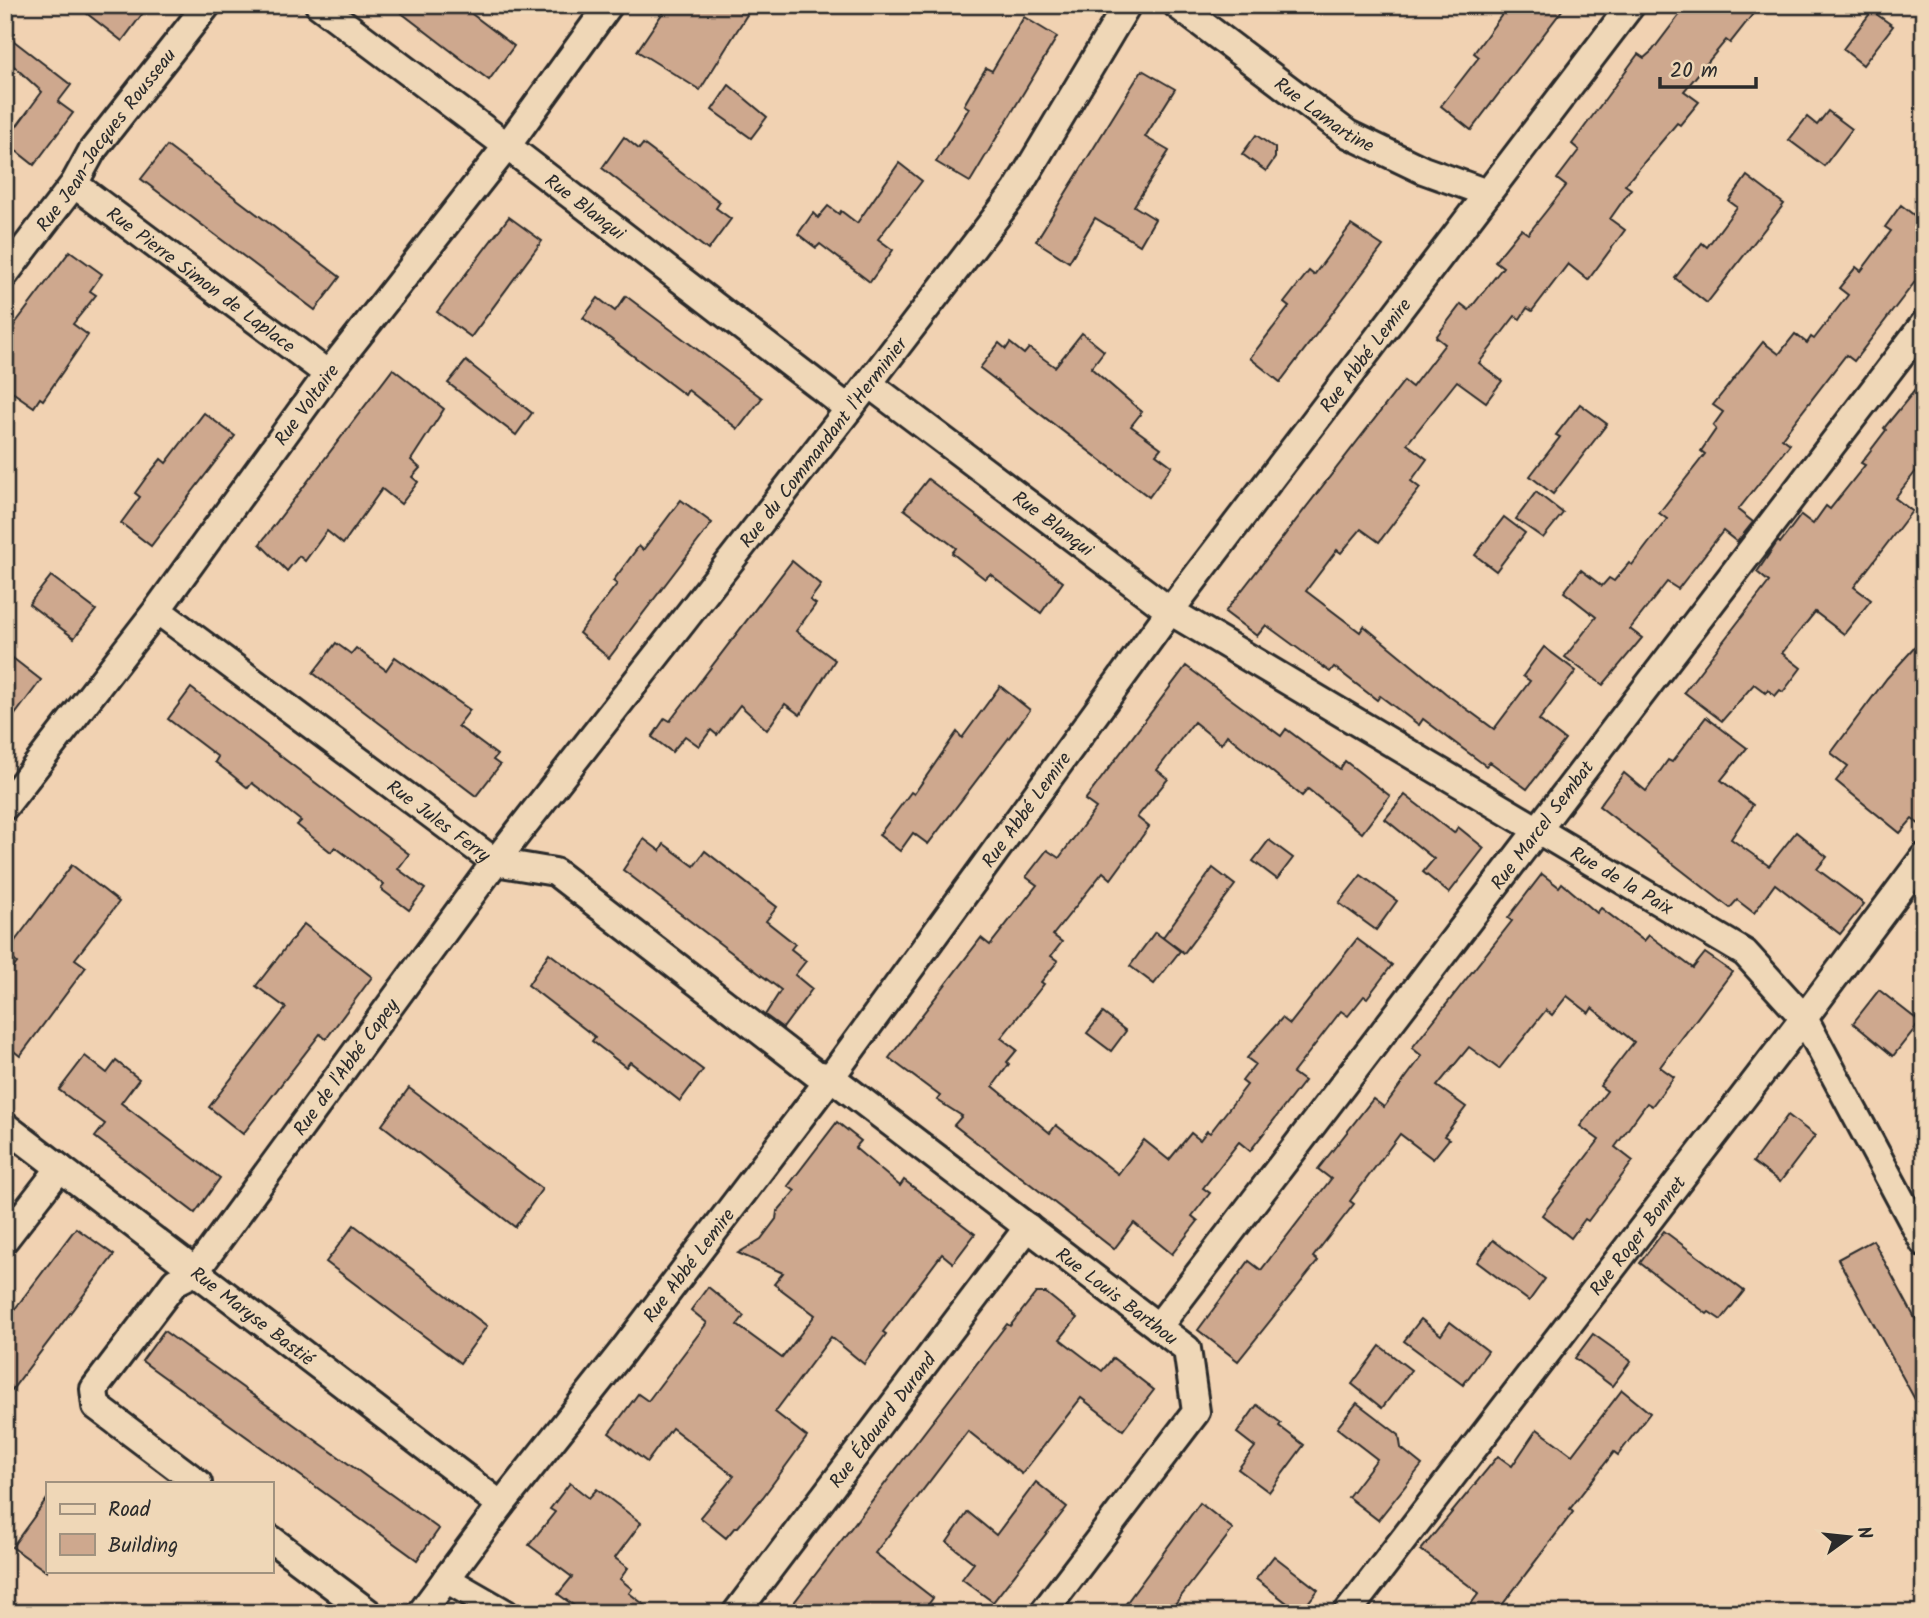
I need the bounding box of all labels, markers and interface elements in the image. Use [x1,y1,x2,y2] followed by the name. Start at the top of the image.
[29,42,185,239] street label: Rue Jean-Jacques Rousseau
[1660,46,1756,90] scale bar
[1670,55,1718,88] text: 20 m
[1267,70,1379,162] street label: Rue Lamartine
[537,167,632,250] street label: Rue Blanqui
[99,200,301,362] street label: Rue Pierre Simon de Laplace
[1313,292,1420,420] street label: Rue Abbé Lemire
[733,330,917,555] street label: Rue du Commandant l'Herminier
[267,358,348,453] street label: Rue Voltaire
[1005,484,1100,566] street label: Rue Blanqui
[975,746,1080,875] street label: Rue Abbé Lemire
[1484,754,1603,897] street label: Rue Marcel Sembat
[380,773,497,872] street label: Rue Jules Ferry
[1564,839,1679,924] street label: Rue de la Paix
[286,992,408,1143] street label: Rue de l'Abbé Capey
[1583,1170,1695,1303] street label: Rue Roger Bonnet
[636,1202,744,1330] street label: Rue Abbé Lemire
[1048,1241,1184,1354] street label: Rue Louis Barthou
[183,1260,321,1375] street label: Rue Maryse Bastié
[822,1347,945,1495] street label: Rue Édouard Durand
[46,1482,273,1572] legend
[108,1494,151,1527] text: Road
[1814,1502,1884,1572] north arrow
[1847,1523,1880,1543] text: N
[108,1530,178,1563] text: Building

